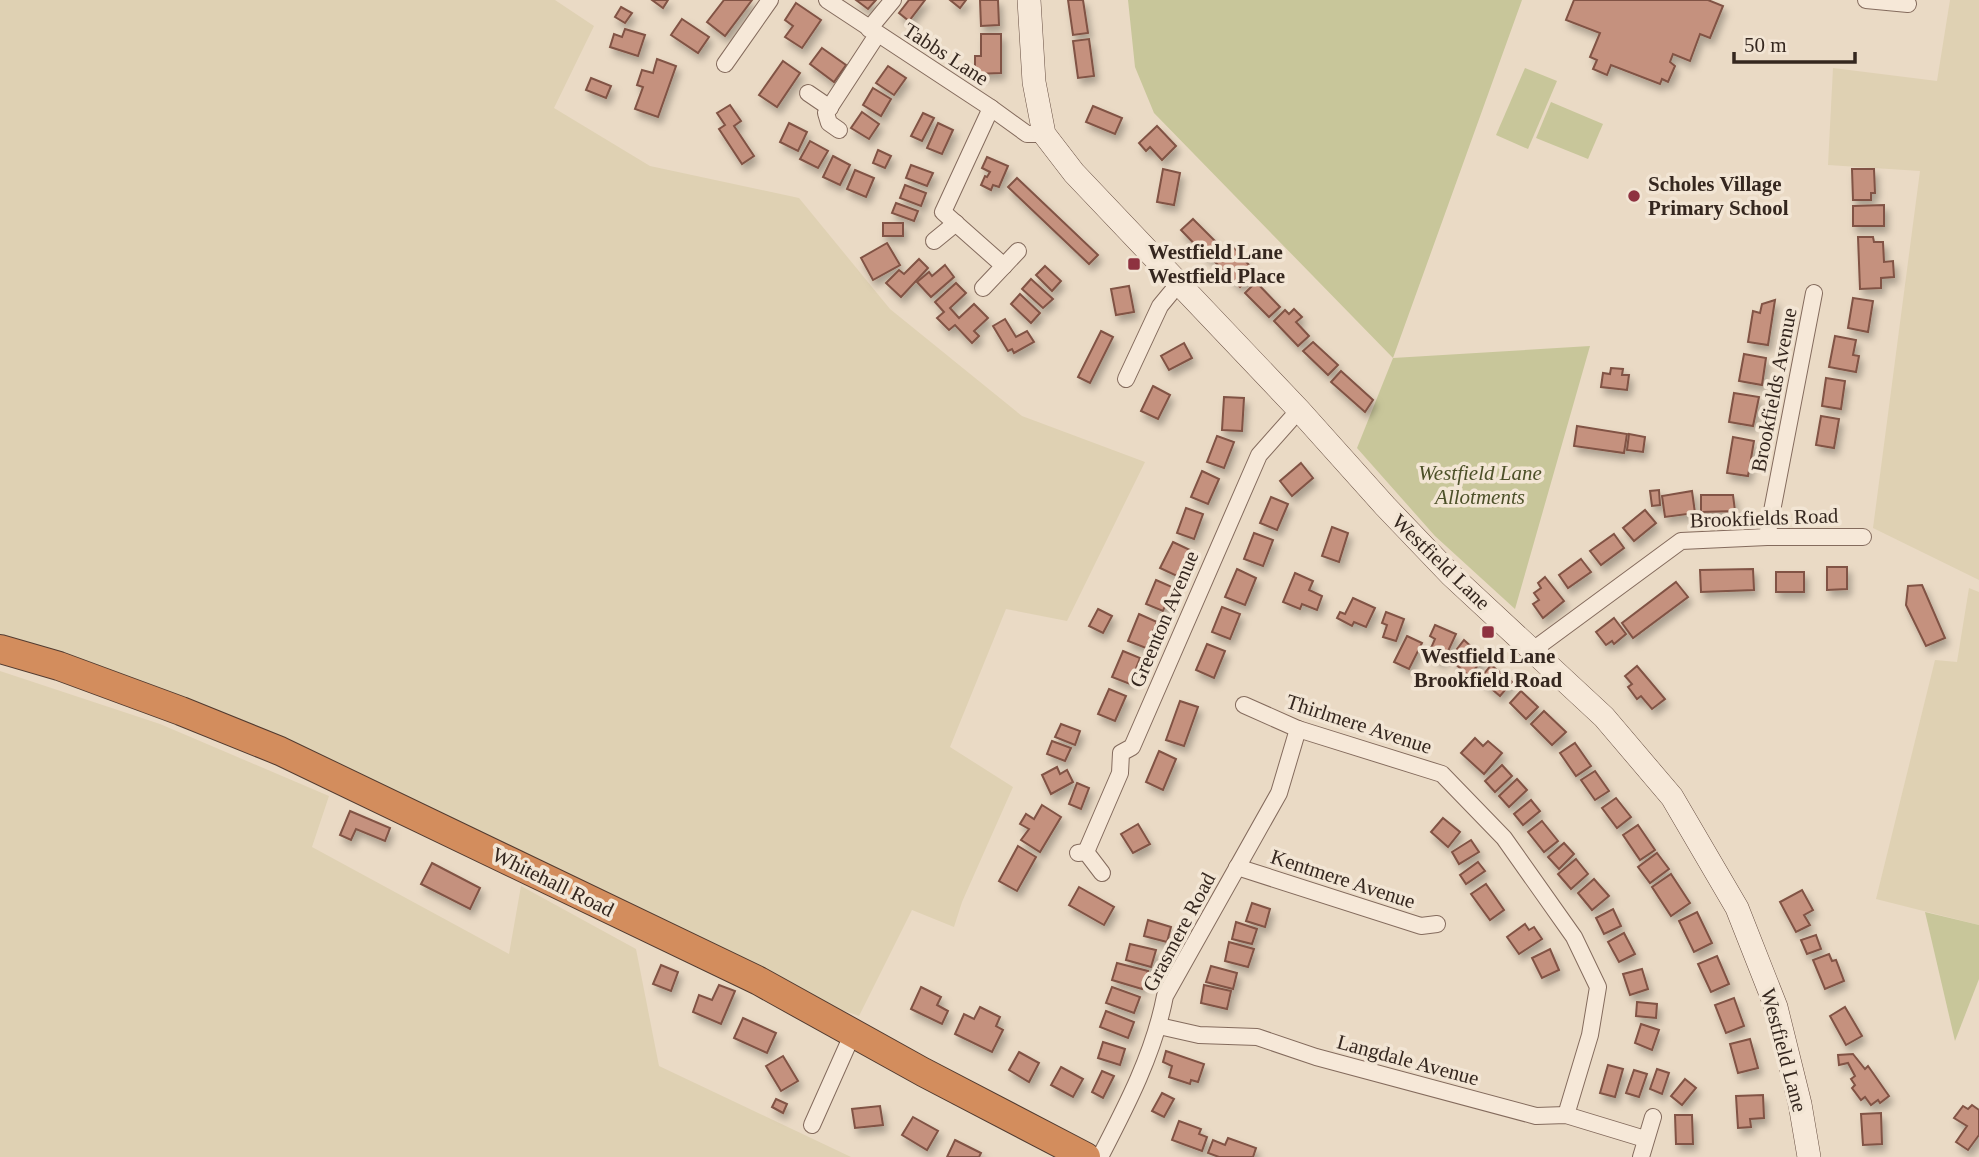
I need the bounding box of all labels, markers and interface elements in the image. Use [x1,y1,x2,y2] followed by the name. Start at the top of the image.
[899,17,993,91] street label: Tabbs Lane
[1734,21,1855,65] scale bar
[1744,33,1787,57] text: 50 m
[1648,172,1789,220] place label: Scholes Village Primary School
[1626,188,1642,204] marker: Scholes Village Primary School
[1148,240,1285,288] place label: Westfield Lane Westfield Place
[1126,256,1142,272] marker: Westfield Lane Westfield Place
[1746,306,1802,474] street label: Brookfields Avenue
[1418,461,1542,509] park label: Westfield Lane Allotments
[1689,503,1839,533] street label: Brookfields Road
[1387,509,1495,615] street label: Westfield Lane
[1124,547,1204,691] street label: Greenton Avenue
[1480,624,1496,640] marker: Westfield Lane Brookfield Road
[1414,644,1563,692] place label: Westfield Lane Brookfield Road
[1283,689,1435,759] street label: Thirlmere Avenue
[488,842,618,922] street label: Whitehall Road
[1268,844,1418,914] street label: Kentmere Avenue
[1138,868,1221,996] street label: Grasmere Road
[1756,985,1812,1115] street label: Westfield Lane
[1334,1030,1482,1090] street label: Langdale Avenue

